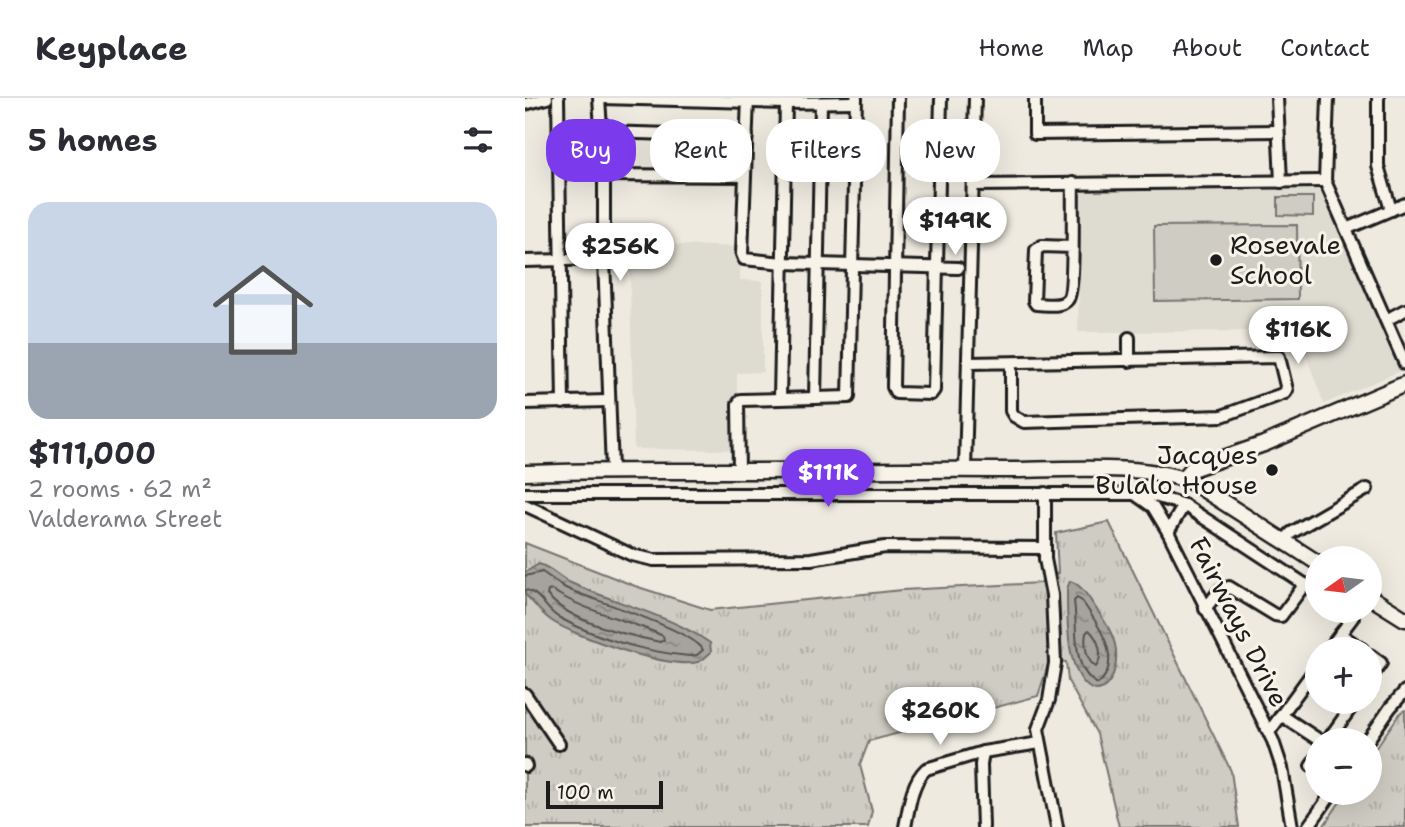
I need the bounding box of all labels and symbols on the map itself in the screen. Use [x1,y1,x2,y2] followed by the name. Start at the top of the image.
[906,198,1004,257] pin: $149K
[571,223,669,283] pin: $256K
[1230,227,1341,292] place label: Rosevale School
[1208,252,1224,268] marker: Rosevale School
[1249,306,1347,366] pin: $116K
[1095,437,1258,502] place label: Jacques Bulalo House
[779,450,877,509] pin: $111K
[1264,462,1280,478] marker: Jacques Bulalo House
[1182,531,1297,713] street label: Fairways Drive
[1305,546,1383,623] north arrow
[891,688,989,747] pin: $260K
[546,778,663,810] scale bar

